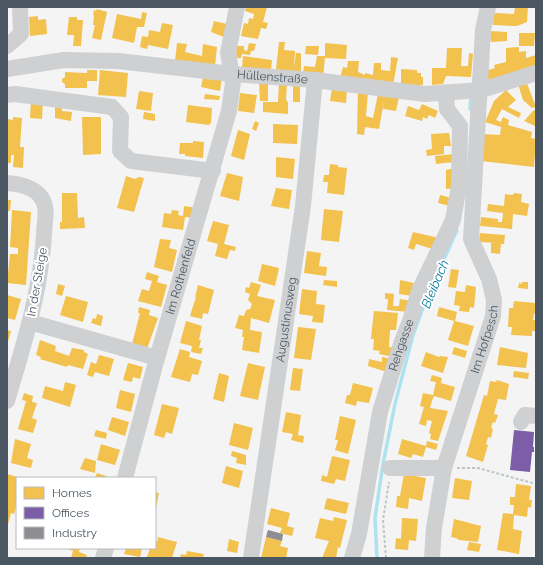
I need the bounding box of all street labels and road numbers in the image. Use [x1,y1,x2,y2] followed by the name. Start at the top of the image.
[237,67,308,86] street label: Hüllenstraße
[163,237,198,316] street label: Im Rothenfeld
[24,246,50,318] street label: In der Steige
[273,276,299,363] street label: Augustinusweg
[468,305,501,375] street label: Im Hofpesch
[386,317,417,373] street label: Rehgasse

